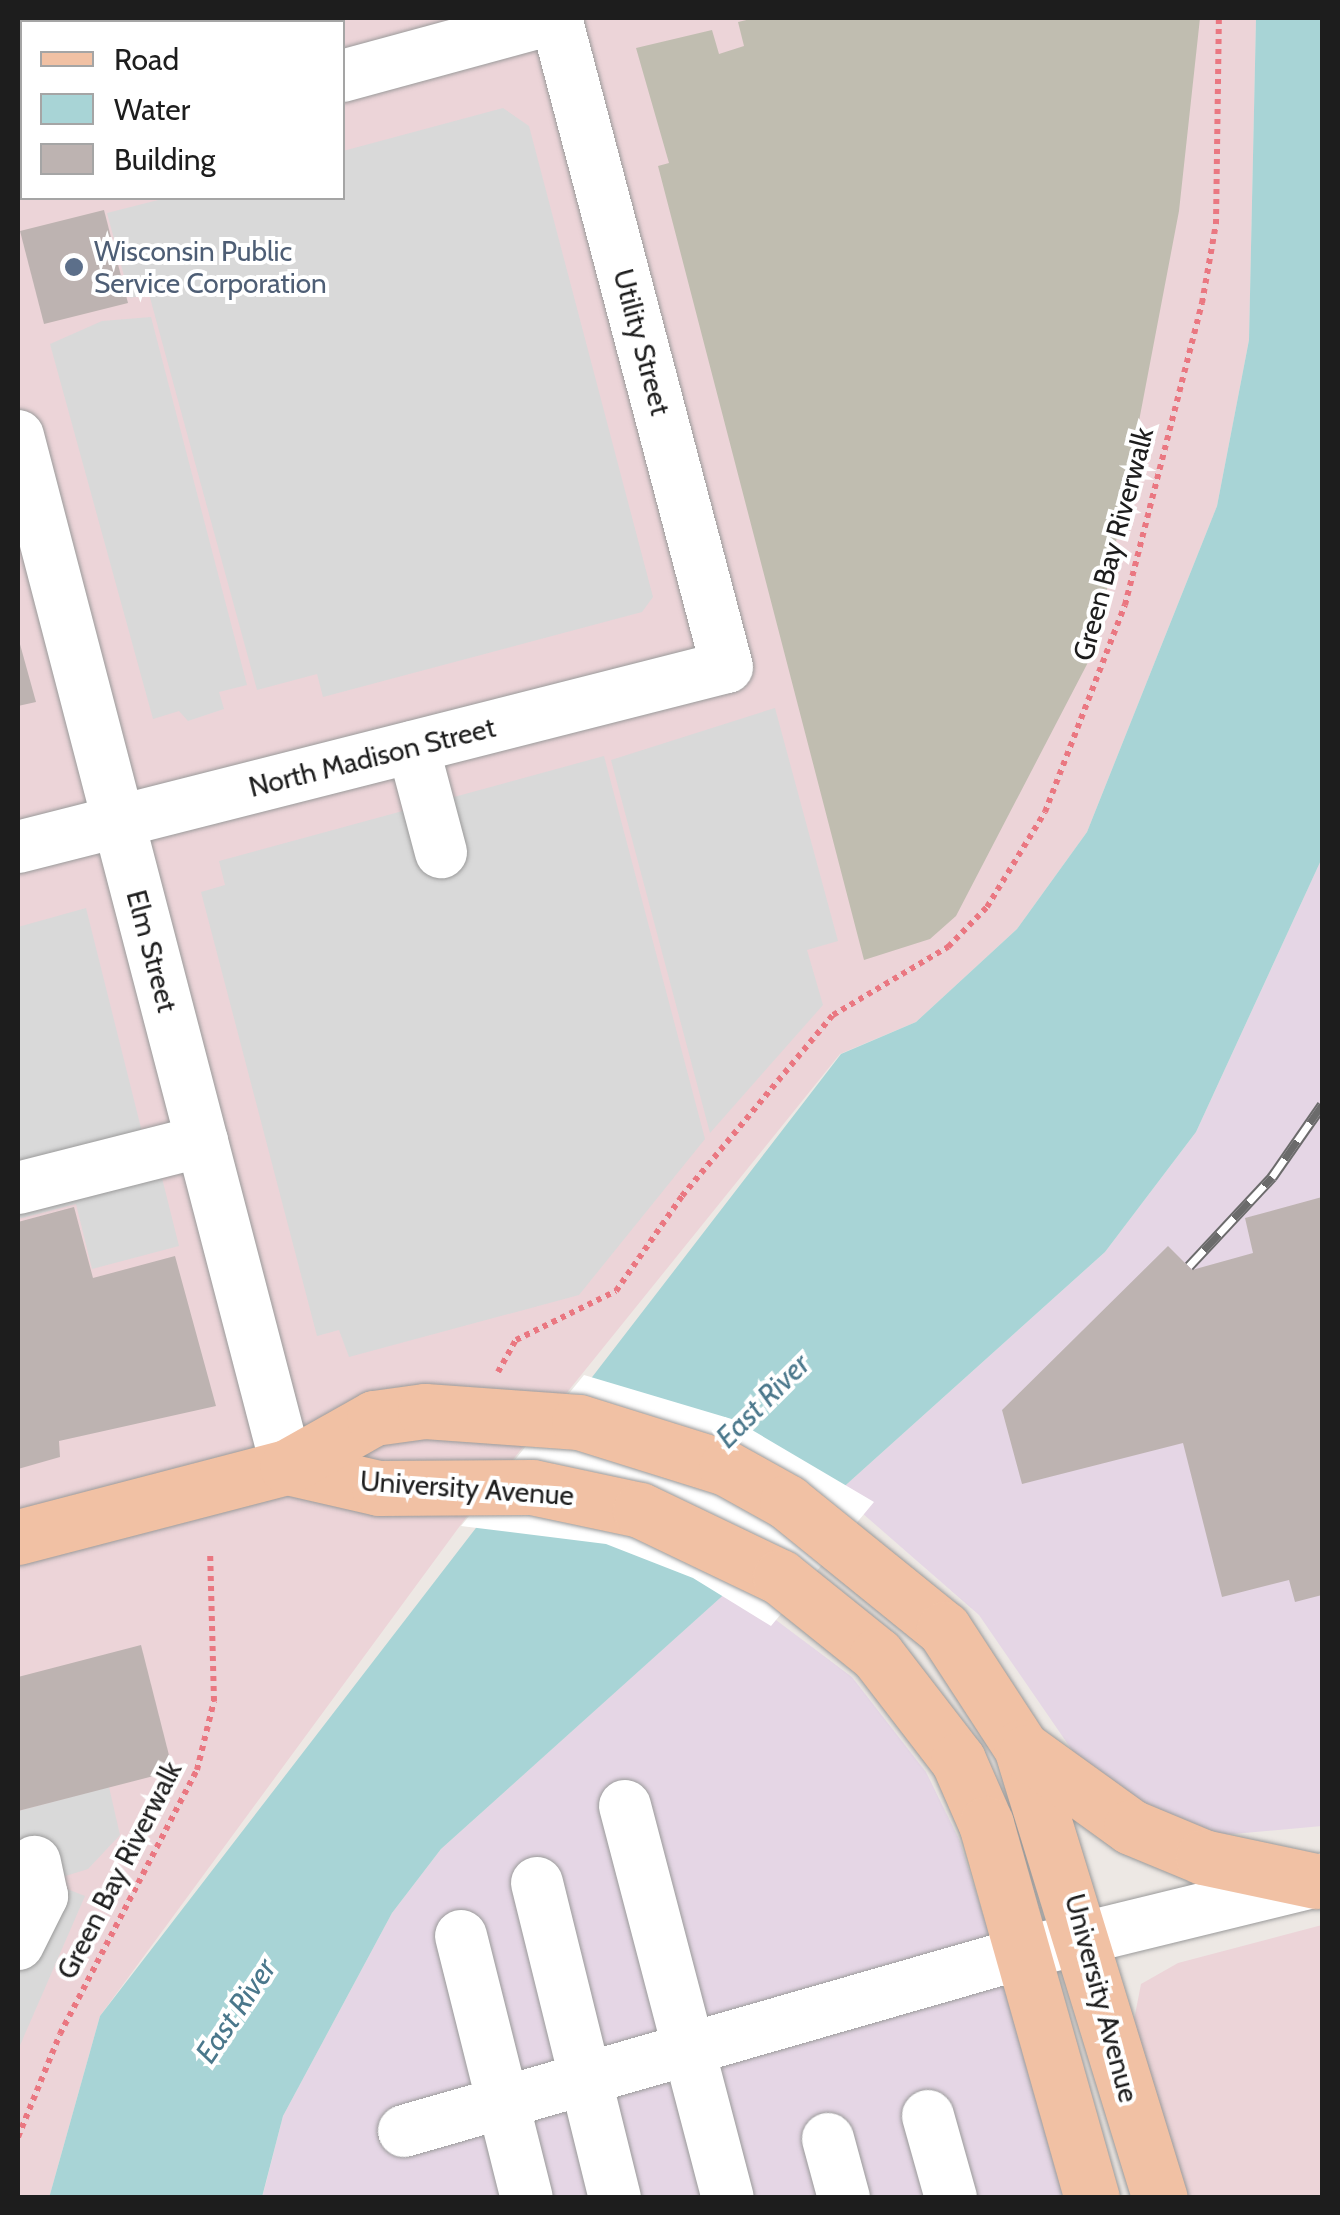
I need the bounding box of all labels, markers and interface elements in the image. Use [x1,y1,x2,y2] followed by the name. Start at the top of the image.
[20,20,345,200] legend
[114,41,179,78] text: Road
[114,91,190,128] text: Water
[114,141,216,178] text: Building
[94,234,327,300] place label: Wisconsin Public Service Corporation
[63,256,85,278] marker: Wisconsin Public Service Corporation
[606,265,678,419] street label: Utility Street
[1066,424,1160,664] street label: Green Bay Riverwalk
[245,710,499,804] street label: North Madison Street
[120,886,184,1016] street label: Elm Street
[709,1347,817,1455] water label: East River
[359,1464,575,1512] street label: University Avenue
[50,1755,188,1985] street label: Green Bay Riverwalk
[1058,1890,1146,2106] street label: University Avenue
[188,1952,284,2070] water label: East River

